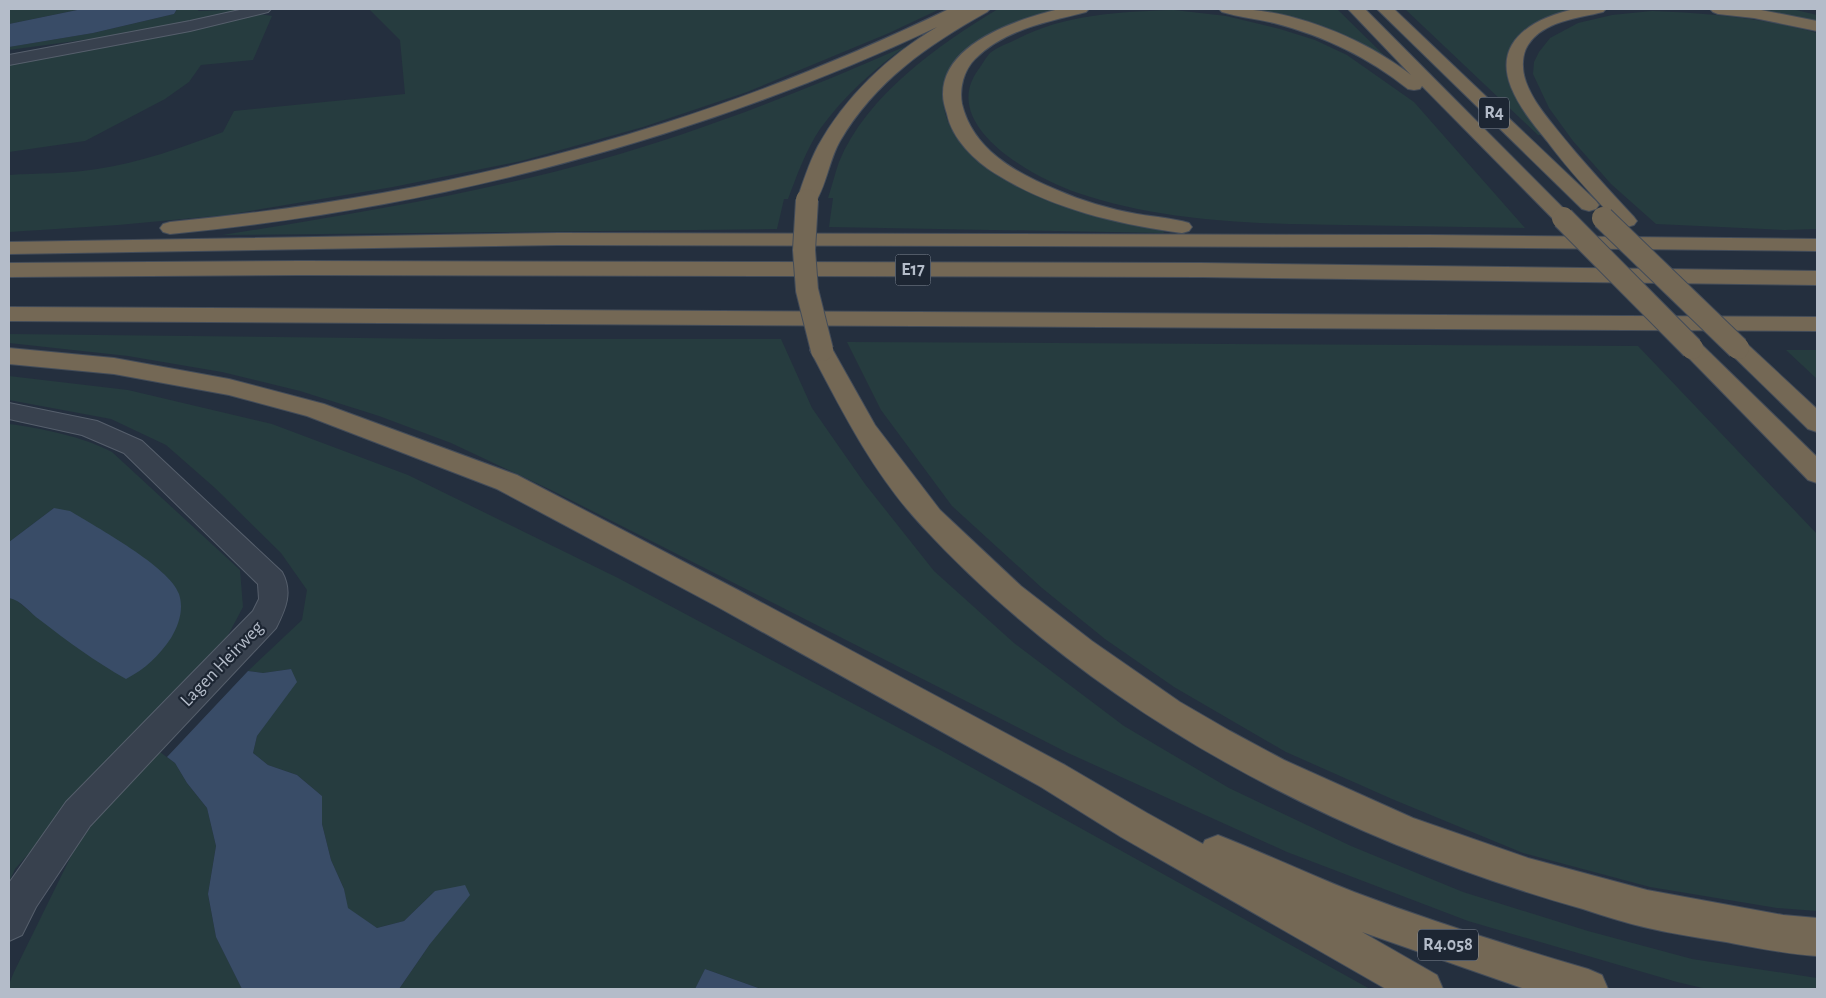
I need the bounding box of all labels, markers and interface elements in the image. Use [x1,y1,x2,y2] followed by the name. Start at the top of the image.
[1479,98,1509,128] road number: R4
[896,254,930,286] road number: E17
[177,617,268,710] street label: Lagen Heirweg
[1418,930,1478,960] road number: R4.058

